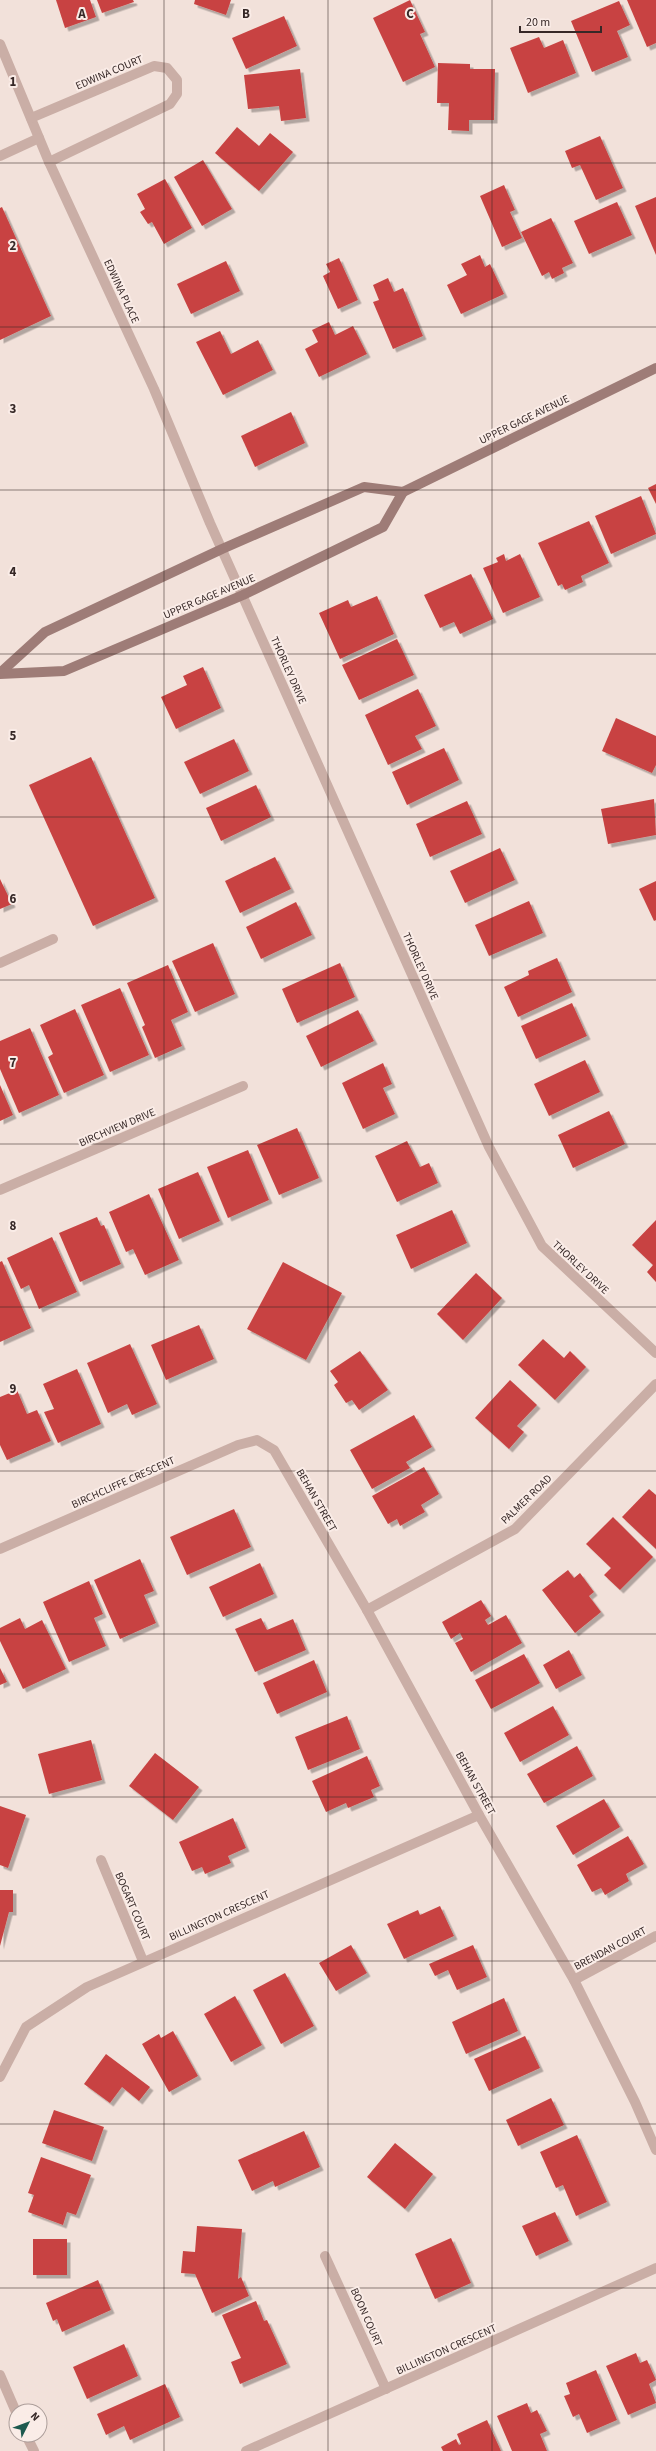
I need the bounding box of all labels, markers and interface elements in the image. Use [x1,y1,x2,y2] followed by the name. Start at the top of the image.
[77,5,86,23] text: A
[242,5,250,23] text: B
[406,5,414,23] text: C
[520,8,601,34] scale bar
[526,14,550,31] text: 20 m
[73,52,145,93] street label: EDWINA COURT
[10,73,17,91] text: 1
[10,237,17,255] text: 2
[100,257,143,326] street label: EDWINA PLACE
[477,391,572,448] street label: UPPER GAGE AVENUE
[10,400,17,418] text: 3
[10,563,17,581] text: 4
[161,570,258,623] street label: UPPER GAGE AVENUE
[267,634,310,707] street label: THORLEY DRIVE
[10,727,17,745] text: 5
[10,890,17,908] text: 6
[399,930,442,1003] street label: THORLEY DRIVE
[10,1054,17,1072] text: 7
[77,1105,158,1150] street label: BIRCHVIEW DRIVE
[10,1217,17,1235] text: 8
[549,1237,612,1298] street label: THORLEY DRIVE
[10,1380,17,1398] text: 9
[69,1453,177,1512] street label: BIRCHCLIFFE CRESCENT
[293,1466,341,1534] street label: BEHAN STREET
[498,1471,555,1527] street label: PALMER ROAD
[452,1749,499,1818] street label: BEHAN STREET
[111,1870,154,1943] street label: BOGART COURT
[167,1887,272,1944] street label: BILLINGTON CRESCENT
[571,1923,649,1974] street label: BRENDAN COURT
[347,2285,386,2349] street label: BOON COURT
[394,2321,499,2378] street label: BILLINGTON CRESCENT
[8,2403,48,2443] north arrow
[27,2409,43,2424] text: N

